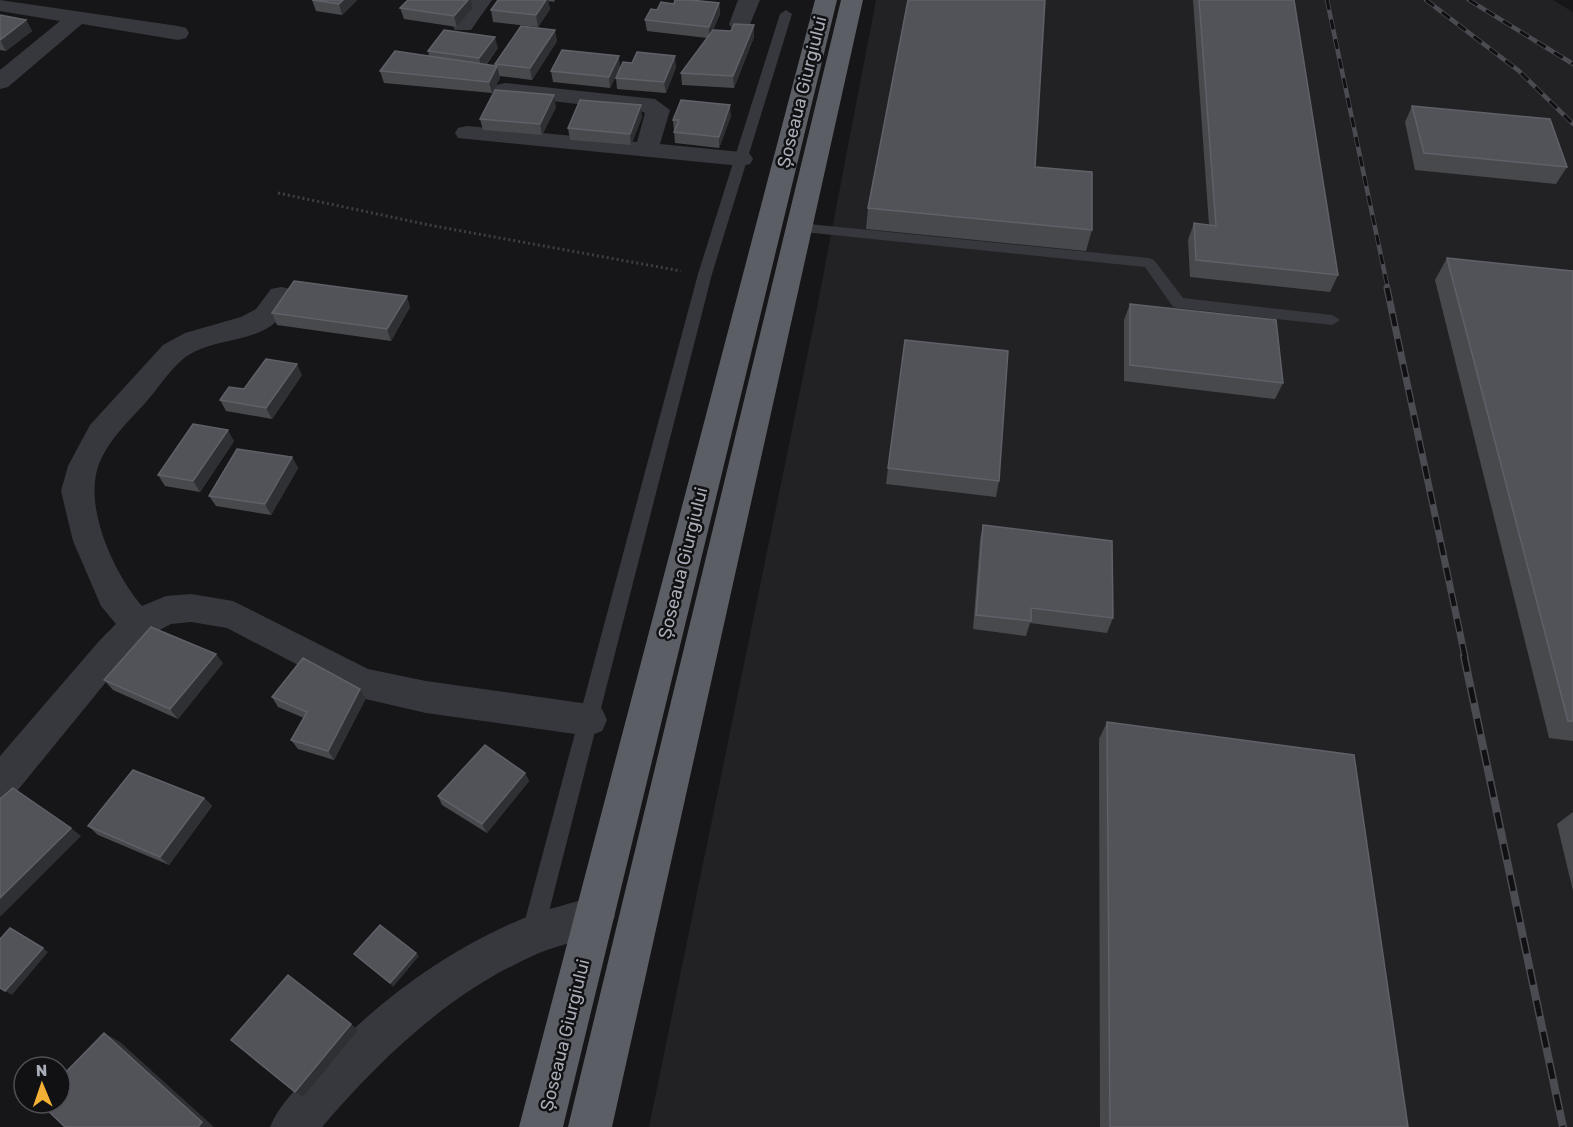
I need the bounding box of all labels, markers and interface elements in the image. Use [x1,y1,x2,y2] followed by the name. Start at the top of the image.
[773,14,831,170] street label: Șoseaua Giurgiului
[654,485,712,641] street label: Șoseaua Giurgiului
[536,957,594,1113] street label: Șoseaua Giurgiului
[12,1055,72,1115] north arrow
[35,1061,48,1080] text: N

